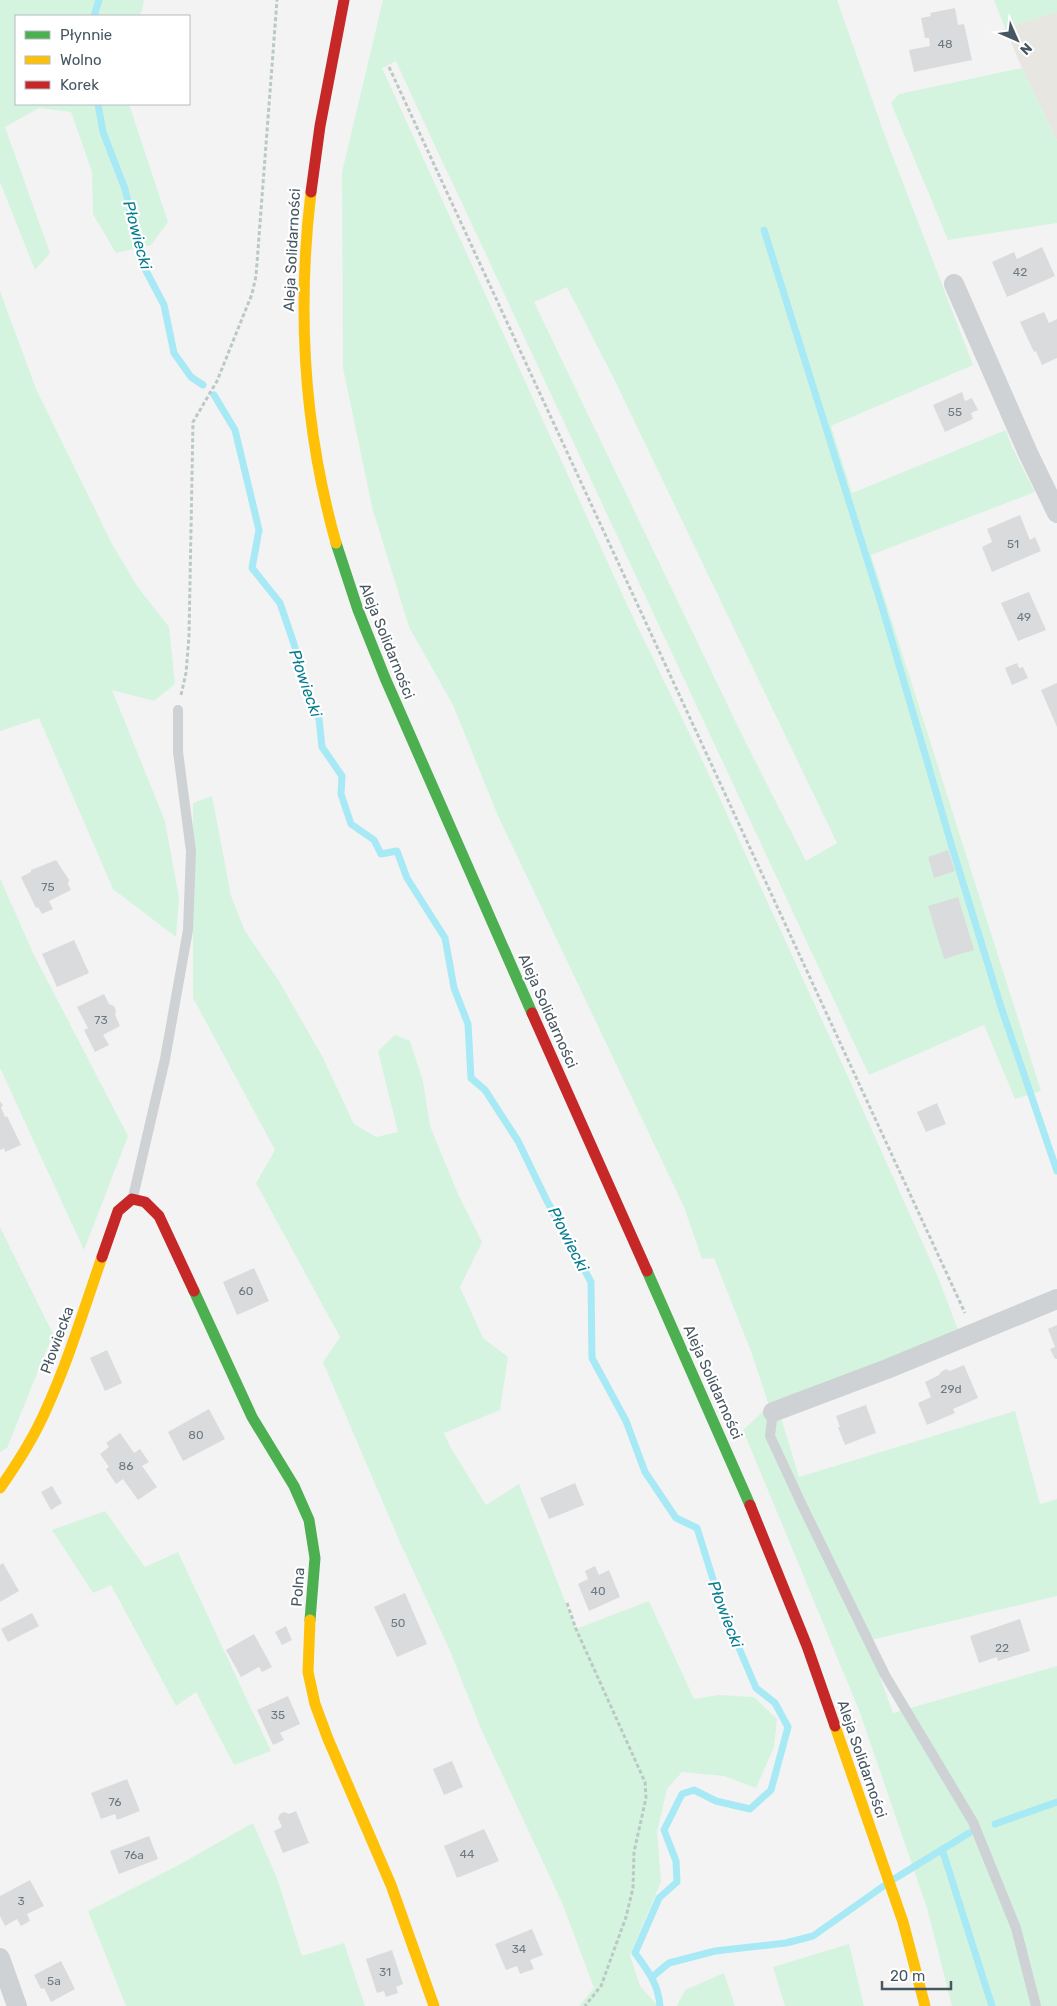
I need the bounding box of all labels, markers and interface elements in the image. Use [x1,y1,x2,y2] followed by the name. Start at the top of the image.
[15,15,190,105] legend
[992,15,1042,65] north arrow
[60,26,112,44] text: Płynnie
[937,37,953,51] house number: 48
[1016,39,1035,58] text: N
[60,51,102,69] text: Wolno
[60,76,99,94] text: Korek
[280,188,304,312] street label: Aleja Solidarności
[119,199,156,273] water label: Płowiecki
[1013,265,1027,279] house number: 42
[948,405,962,419] house number: 55
[1007,537,1019,551] house number: 51
[356,580,418,702] street label: Aleja Solidarności
[1017,610,1031,624] house number: 49
[285,647,326,721] water label: Płowiecki
[41,880,55,894] house number: 75
[515,951,581,1071] street label: Aleja Solidarności
[94,1013,108,1027] house number: 73
[544,1204,593,1276] water label: Płowiecki
[239,1284,253,1298] house number: 60
[37,1304,77,1376] street label: Płowiecka
[680,1322,746,1442] street label: Aleja Solidarności
[940,1382,962,1396] house number: 29d
[188,1428,204,1442] house number: 80
[119,1459,133,1473] house number: 86
[288,1567,308,1607] street label: Polna
[704,1578,747,1651] water label: Płowiecki
[590,1584,606,1598] house number: 40
[391,1616,405,1630] house number: 50
[995,1641,1009,1655] house number: 22
[833,1698,891,1820] street label: Aleja Solidarności
[271,1708,285,1722] house number: 35
[108,1795,122,1809] house number: 76
[460,1847,475,1861] house number: 44
[124,1848,144,1862] house number: 76a
[17,1894,25,1908] house number: 3
[512,1942,527,1956] house number: 34
[882,1958,951,1990] scale bar
[379,1965,391,1979] house number: 31
[890,1967,925,1985] text: 20 m
[47,1974,61,1988] house number: 5a

